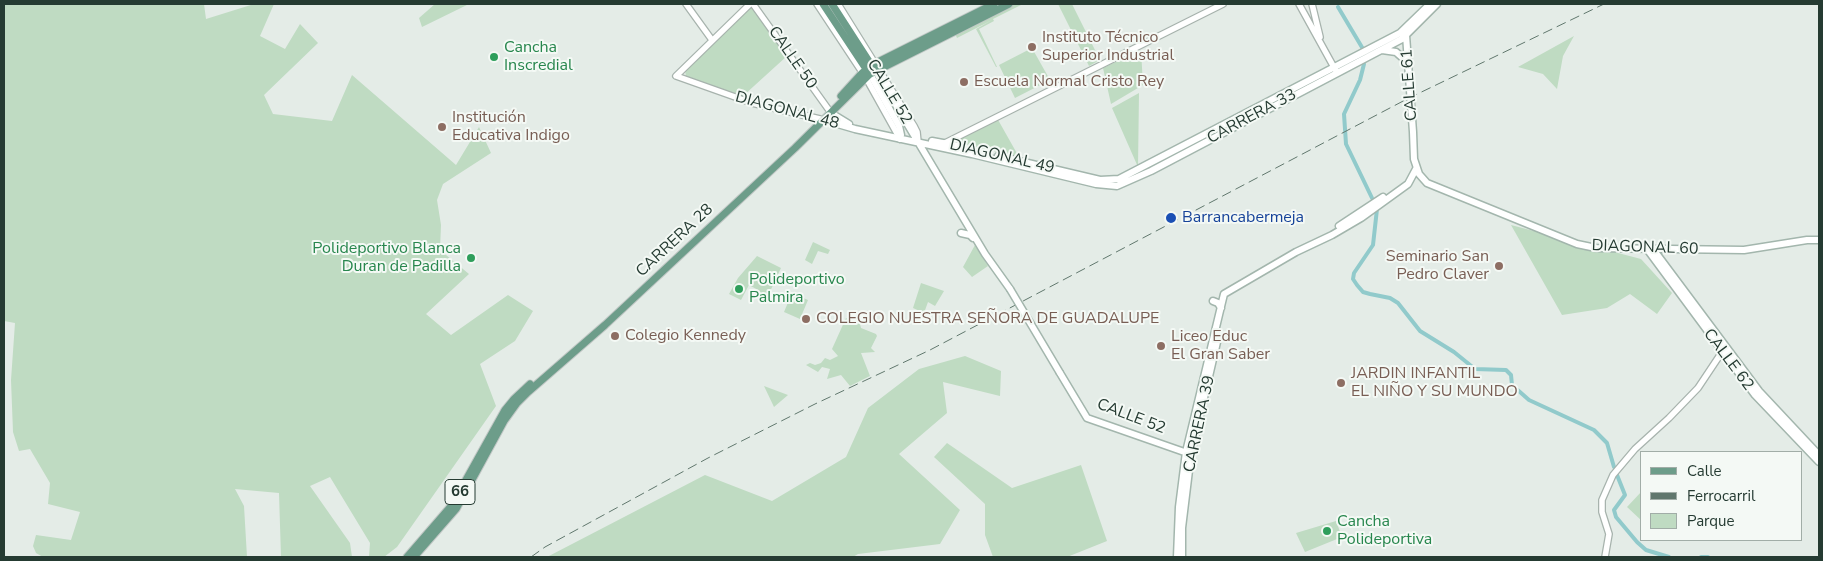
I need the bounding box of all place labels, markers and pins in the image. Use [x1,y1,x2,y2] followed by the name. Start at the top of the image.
[1042,28,1174,66] place label: Instituto Técnico Superior Industrial
[504,38,573,76] place label: Cancha Inscredial
[1026,41,1038,53] marker: Instituto Técnico Superior Industrial
[488,51,500,63] marker: Cancha Inscredial
[974,72,1164,92] place label: Escuela Normal Cristo Rey
[958,76,970,88] marker: Escuela Normal Cristo Rey
[452,108,570,146] place label: Institución Educativa Indigo
[436,121,448,133] marker: Institución Educativa Indigo
[1182,208,1304,228] place label: Barrancabermeja
[1164,211,1178,225] marker: Barrancabermeja
[312,239,461,277] place label: Polideportivo Blanca Duran de Padilla
[1386,247,1489,285] place label: Seminario San Pedro Claver
[465,252,477,264] marker: Polideportivo Blanca Duran de Padilla
[1493,260,1505,272] marker: Seminario San Pedro Claver
[749,270,845,308] place label: Polideportivo Palmira
[733,283,745,295] marker: Polideportivo Palmira
[816,309,1159,329] place label: COLEGIO NUESTRA SEÑORA DE GUADALUPE
[800,313,812,325] marker: COLEGIO NUESTRA SEÑORA DE GUADALUPE
[625,326,746,346] place label: Colegio Kennedy
[1171,327,1270,365] place label: Liceo Educ El Gran Saber
[609,330,621,342] marker: Colegio Kennedy
[1155,340,1167,352] marker: Liceo Educ El Gran Saber
[1351,364,1518,402] place label: JARDIN INFANTIL EL NIÑO Y SU MUNDO
[1335,377,1347,389] marker: JARDIN INFANTIL EL NIÑO Y SU MUNDO
[1337,512,1432,550] place label: Cancha Polideportiva
[1321,525,1333,537] marker: Cancha Polideportiva

